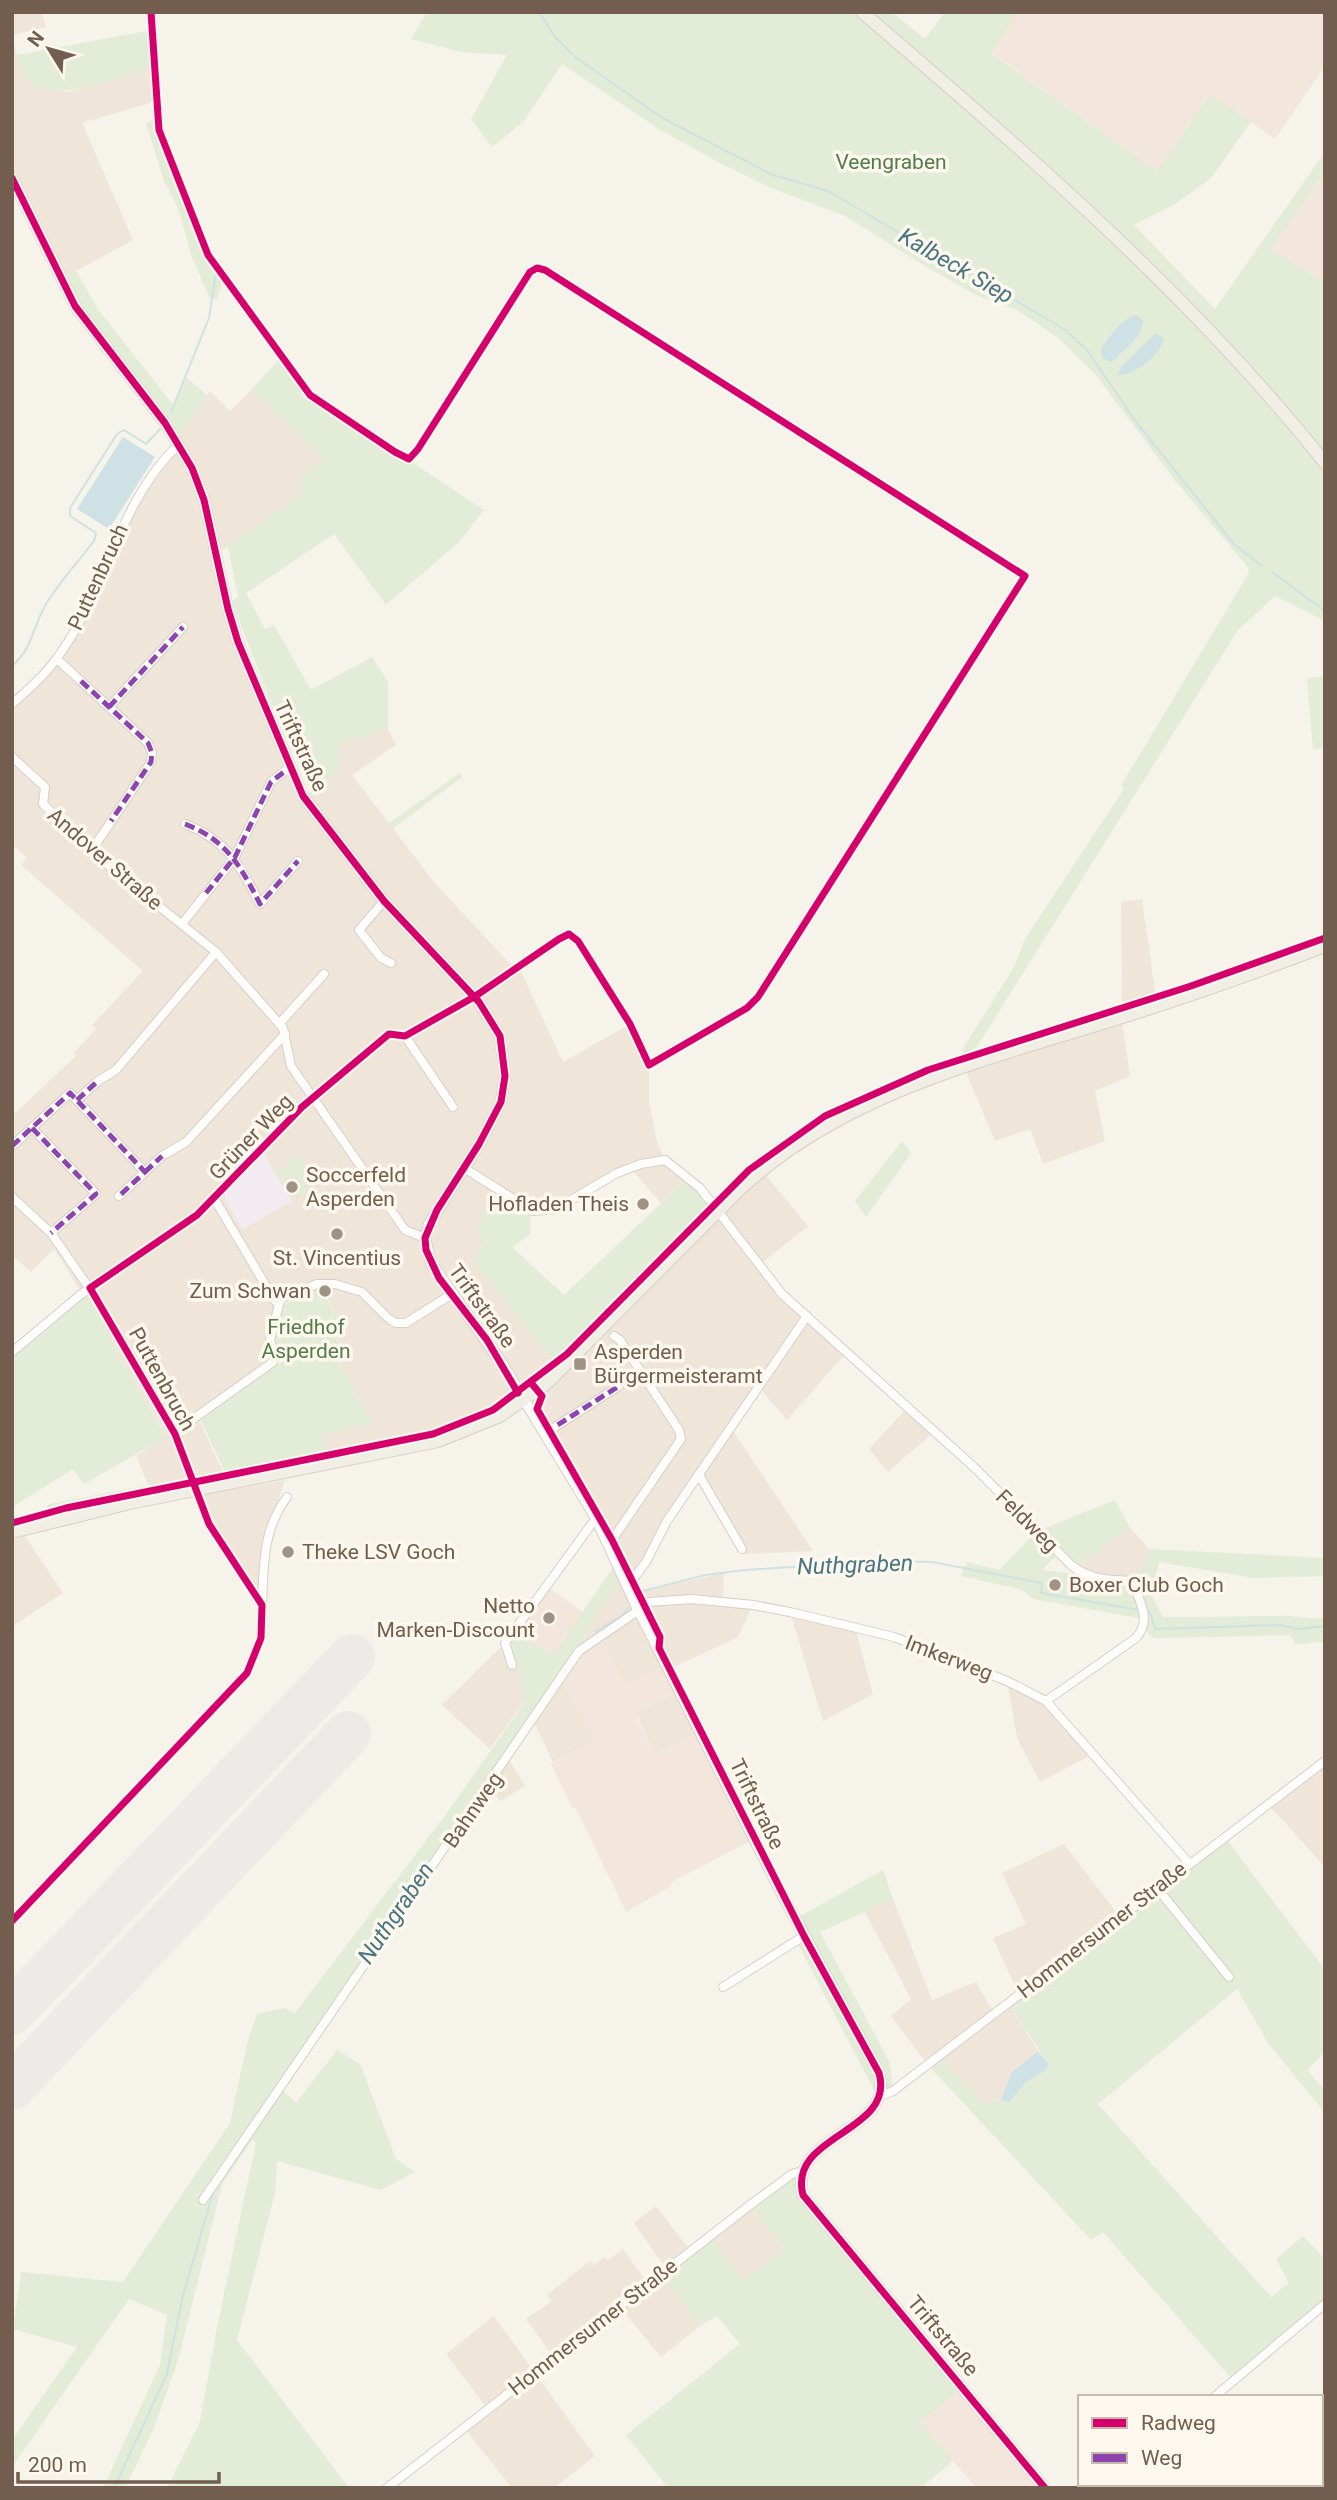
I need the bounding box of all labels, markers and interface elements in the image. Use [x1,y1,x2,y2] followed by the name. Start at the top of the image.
[14,14,84,84] north arrow
[23,27,49,51] text: N
[835,150,947,174] park label: Veengraben
[894,222,1018,310] water label: Kalbeck Siep
[63,520,133,634] street label: Puttenbruch
[269,697,333,795] street label: Triftstraße
[43,803,167,915] street label: Andover Straße
[204,1089,298,1185] street label: Grüner Weg
[306,1163,406,1211] place label: Soccerfeld Asperden
[284,1179,300,1195] marker: Soccerfeld Asperden
[488,1192,629,1216] place label: Hofladen Theis
[635,1196,651,1212] marker: Hofladen Theis
[329,1226,345,1242] marker: St. Vincentius
[273,1246,401,1270] place label: St. Vincentius
[444,1259,520,1353] street label: Triftstraße
[190,1279,311,1303] place label: Zum Schwan
[317,1283,333,1299] marker: Zum Schwan
[262,1315,350,1363] park label: Friedhof Asperden
[124,1323,200,1435] street label: Puttenbruch
[594,1340,763,1388] place label: Asperden Bürgermeisteramt
[572,1356,588,1372] marker: Asperden Bürgermeisteramt
[991,1485,1063,1557] street label: Feldweg
[302,1540,455,1564] place label: Theke LSV Goch
[280,1544,296,1560] marker: Theke LSV Goch
[796,1549,914,1581] water label: Nuthgraben
[1069,1573,1224,1597] place label: Boxer Club Goch
[1047,1577,1063,1593] marker: Boxer Club Goch
[376,1594,535,1642] place label: Netto Marken-Discount
[541,1610,557,1626] marker: Netto Marken-Discount
[902,1630,996,1686] street label: Imkerweg
[725,1755,789,1853] street label: Triftstraße
[438,1768,508,1852] street label: Bahnweg
[352,1857,440,1969] water label: Nuthgraben
[1013,1857,1191,2003] street label: Hommersumer Straße
[504,2254,682,2400] street label: Hommersumer Straße
[902,2291,984,2381] street label: Triftstraße
[1078,2395,1323,2486] legend
[1141,2411,1216,2435] text: Radweg
[18,2440,219,2484] scale bar
[1141,2446,1182,2470] text: Weg
[28,2453,87,2477] text: 200 m

